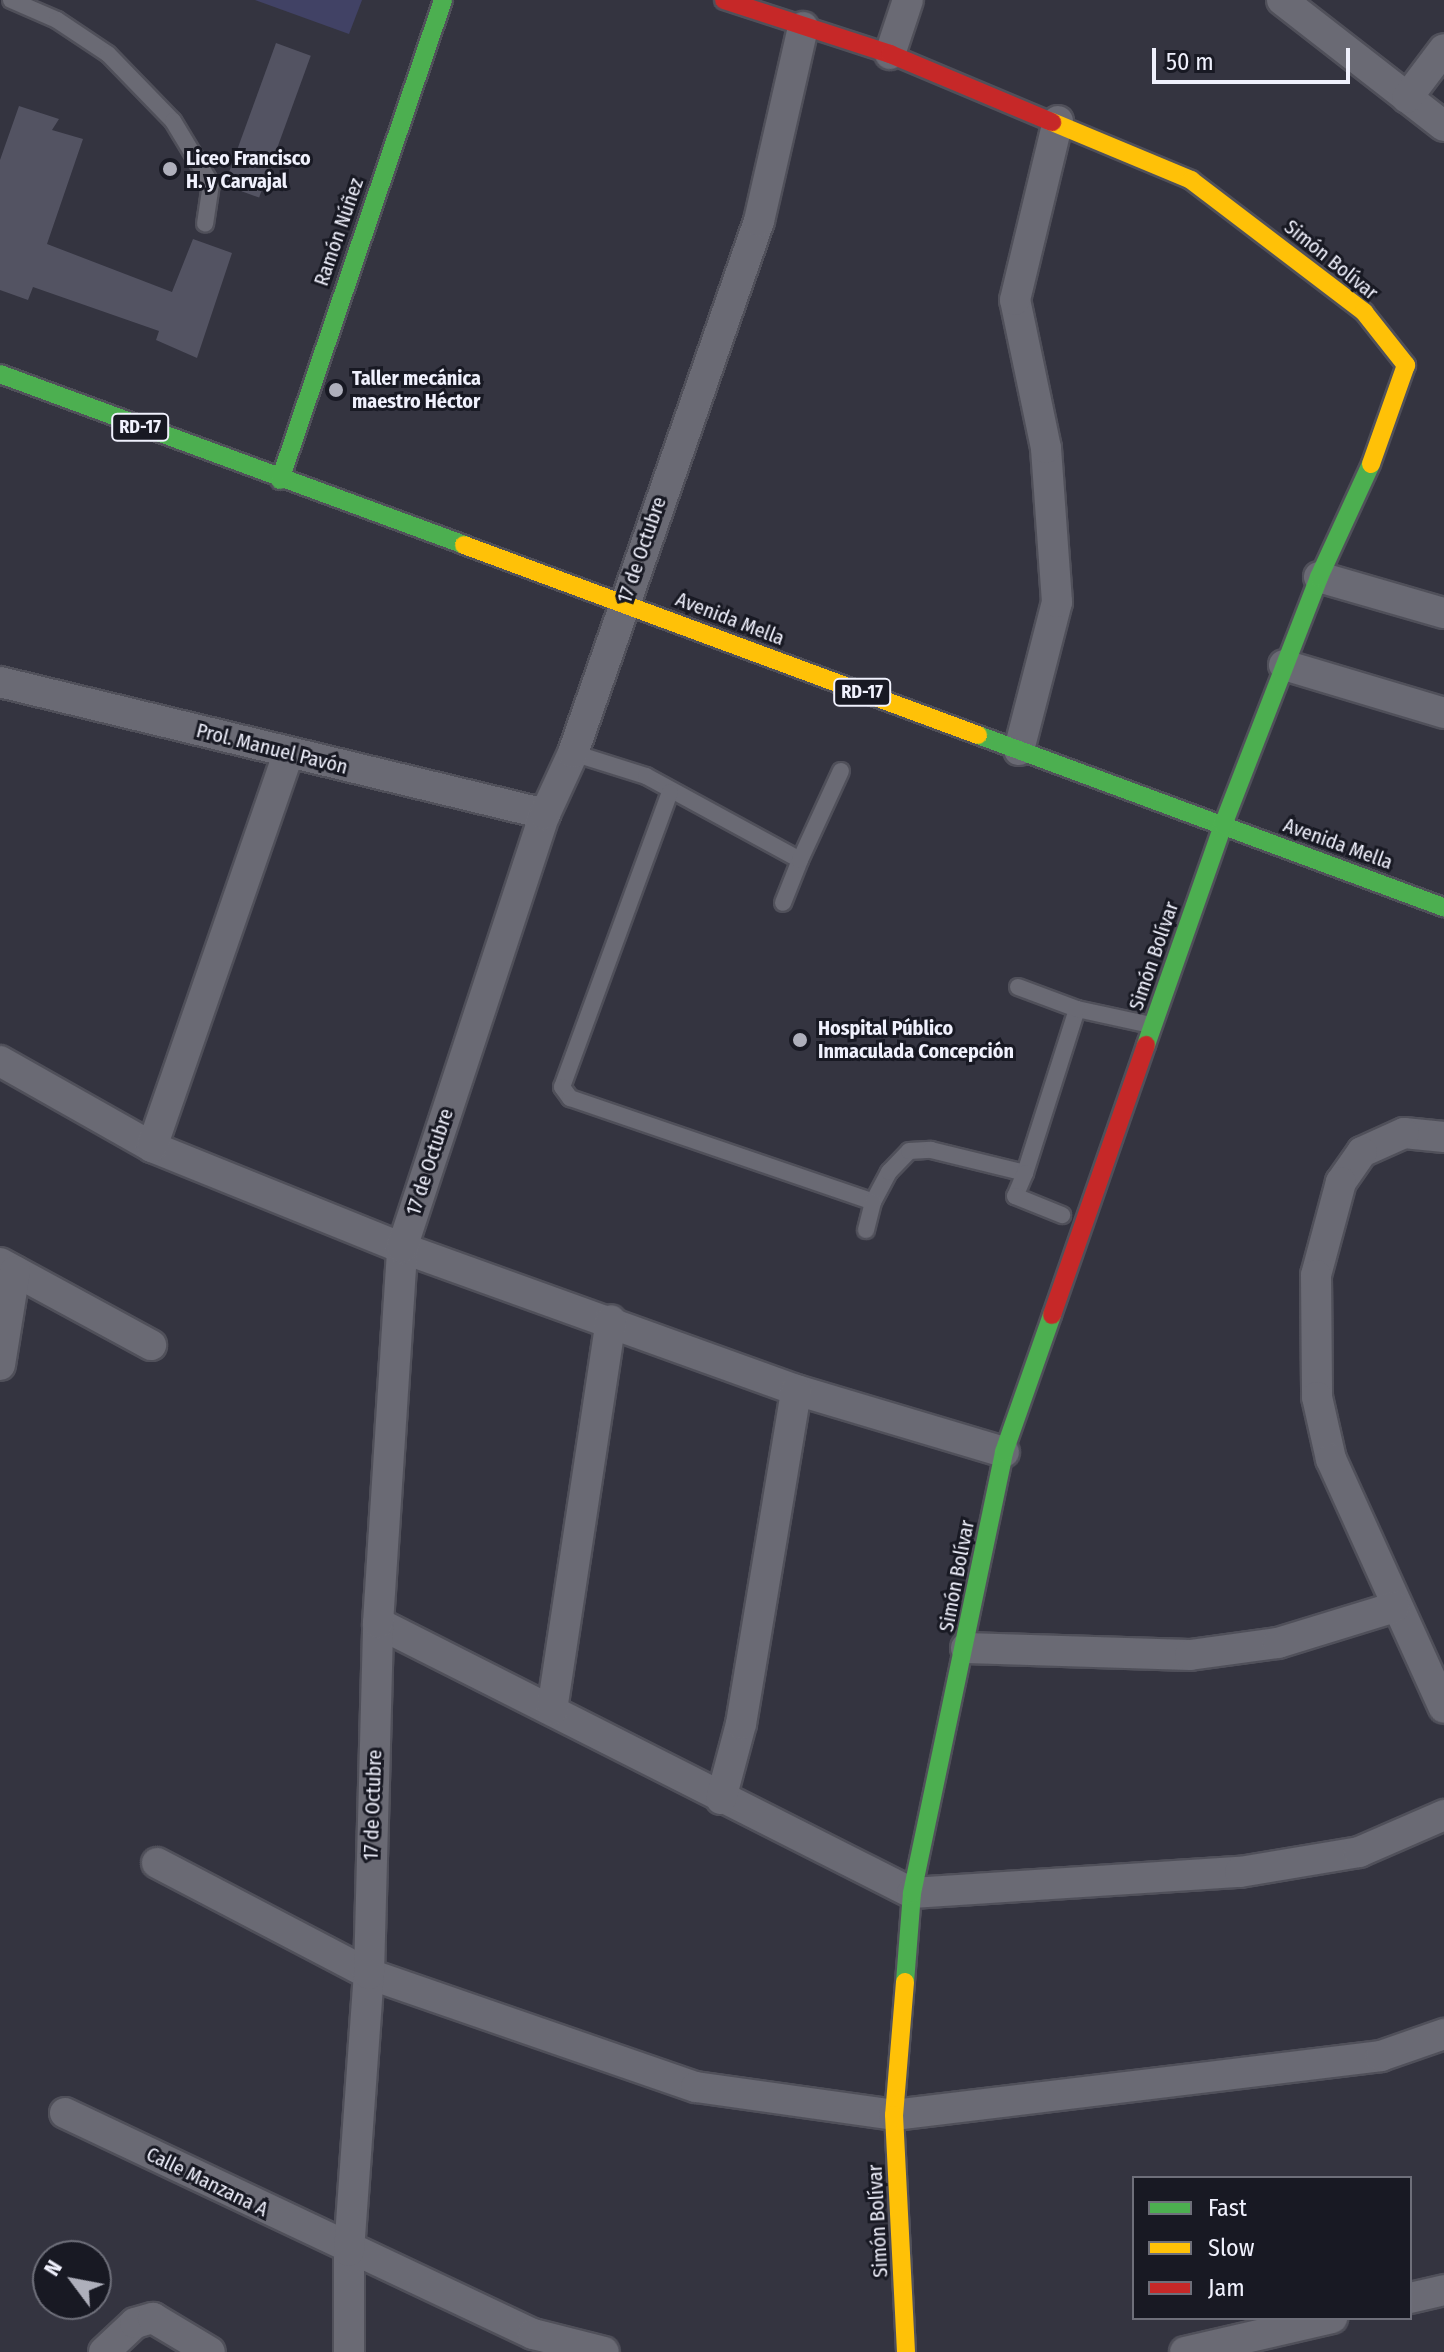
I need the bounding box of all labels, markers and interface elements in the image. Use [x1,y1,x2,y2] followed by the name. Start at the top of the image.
[1156,32,1354,82] scale bar
[1166,48,1214,76] text: 50 m
[186,146,311,193] place label: Liceo Francisco H. y Carvajal
[161,160,179,178] marker: Liceo Francisco H. y Carvajal
[309,175,369,289] street label: Ramón Núñez
[1279,215,1383,305] street label: Simón Bolívar
[352,366,481,413] place label: Taller mecánica maestro Héctor
[327,381,345,399] marker: Taller mecánica maestro Héctor
[110,413,170,441] road number: RD-17
[613,494,671,606] street label: 17 de Octubre
[672,587,788,651] street label: Avenida Mella
[832,678,892,706] road number: RD-17
[194,719,350,779] street label: Prol. Manuel Pavón
[1280,813,1396,875] street label: Avenida Mella
[1124,899,1184,1013] street label: Simón Bolívar
[818,1016,1014,1063] place label: Hospital Público Inmaculada Concepción
[789,1029,811,1051] marker: Hospital Público Inmaculada Concepción
[401,1106,459,1218] street label: 17 de Octubre
[934,1518,980,1634] street label: Simón Bolívar
[359,1749,387,1861] street label: 17 de Octubre
[142,2142,272,2222] street label: Calle Manzana A
[863,2164,893,2278] street label: Simón Bolívar
[1132,2176,1412,2320] legend
[1208,2194,1247,2222] text: Fast
[1208,2234,1254,2262] text: Slow
[32,2240,112,2320] north arrow
[38,2255,68,2281] text: N
[1208,2274,1245,2302] text: Jam

